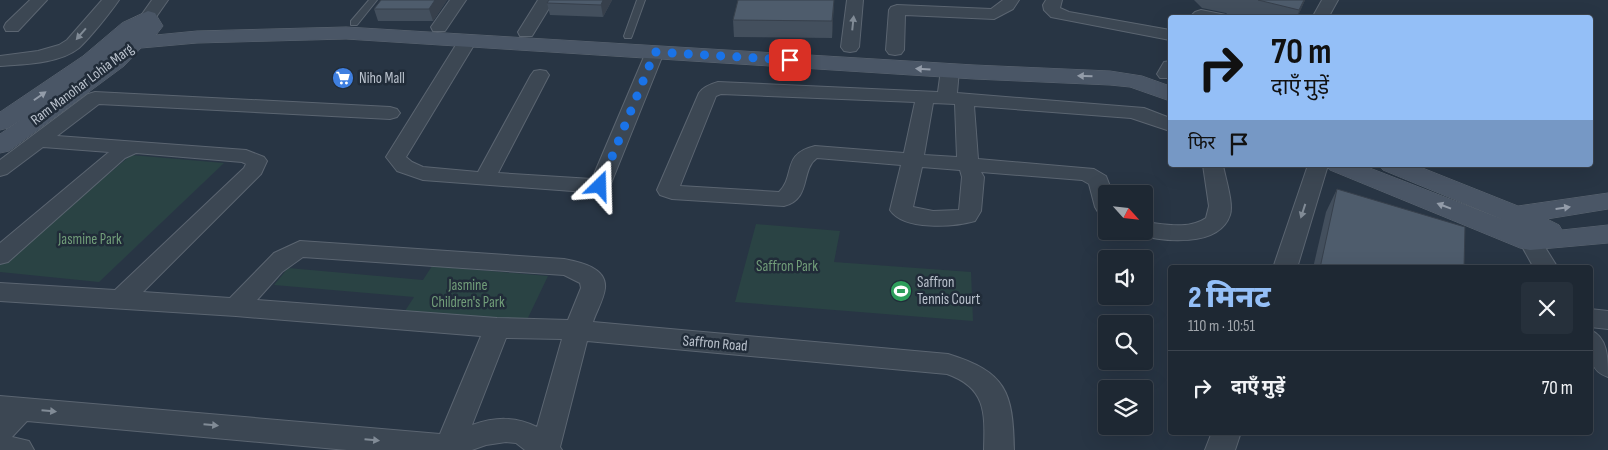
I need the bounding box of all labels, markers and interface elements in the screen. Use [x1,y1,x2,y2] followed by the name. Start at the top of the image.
[849,15,857,31] one-way arrow
[76,28,87,41] one-way arrow
[1271,31,1331,74] text: 70 m
[1188,35,1253,100] icon: right
[27,39,138,129] street label: Ram Manohar Lohia Marg
[769,39,811,81] pin
[776,46,804,74] icon: arrive
[915,64,931,72] one-way arrow
[331,66,355,90] supermarket icon: Niho Mall
[359,69,405,88] place label: Niho Mall
[1077,72,1093,80] one-way arrow
[1271,74,1329,101] text: दाएँ मुड़ें
[33,91,47,101] one-way arrow
[1225,130,1253,158] icon: arrive
[1188,132,1215,155] text: फिर
[573,159,625,211] position arrow
[1098,185,1152,240] north arrow
[1098,185,1153,435] map controls
[1436,202,1451,210] one-way arrow
[1298,204,1306,219] one-way arrow
[1555,204,1571,212] one-way arrow
[57,230,122,249] park label: Jasmine Park
[1098,250,1153,305] button: sound
[756,257,818,276] park label: Saffron Park
[917,273,981,309] place label: Saffron Tennis Court
[431,276,505,312] park label: Jasmine Children's Park
[889,279,913,303] sports icon: Saffron Tennis Court
[1188,280,1271,316] text: 2 मिनट
[1521,282,1573,334] button: close
[1098,315,1153,370] button: search
[1188,317,1255,336] text: 110 m · 10:51
[682,331,748,356] street label: Saffron Road
[1188,374,1216,402] icon: right
[1231,376,1285,399] text: दाएँ मुड़ें
[1542,377,1573,400] text: 70 m
[1098,380,1153,435] button: layers
[41,407,57,415] one-way arrow
[203,421,219,429] one-way arrow
[365,436,381,444] one-way arrow

